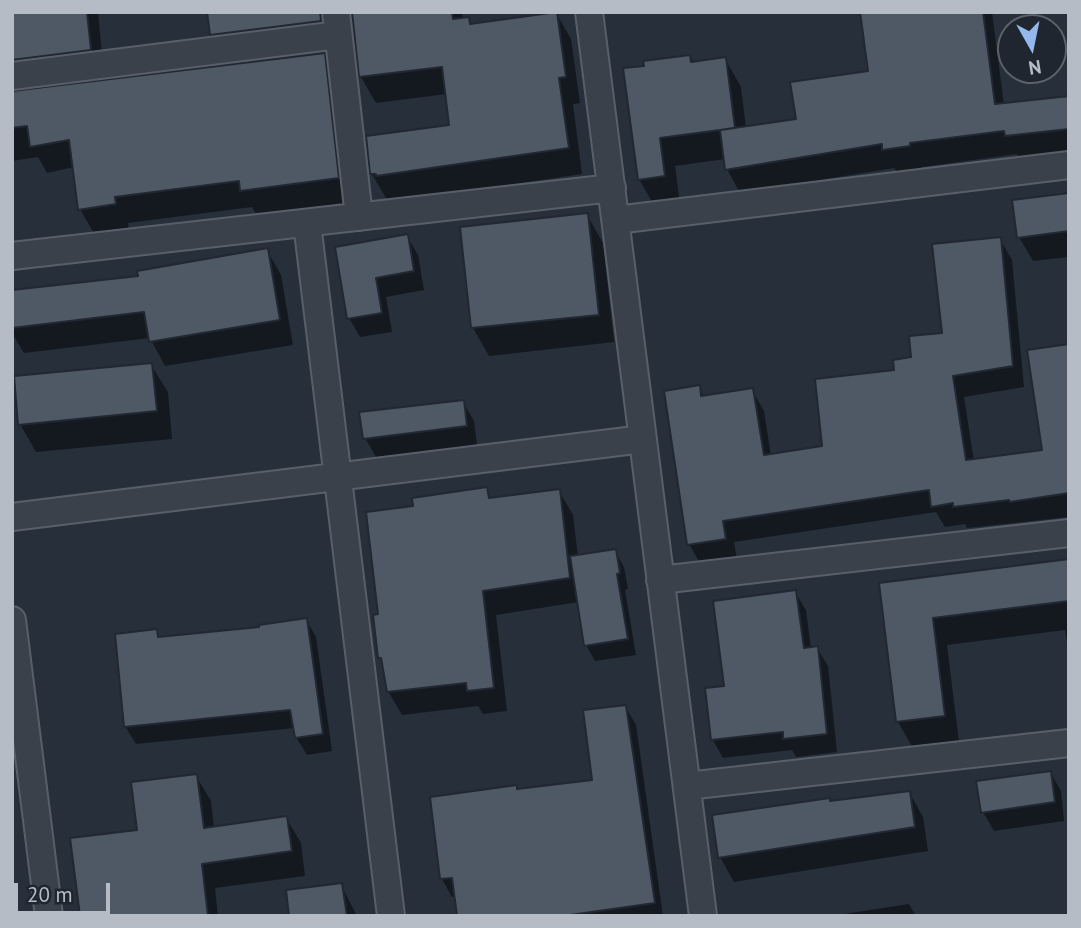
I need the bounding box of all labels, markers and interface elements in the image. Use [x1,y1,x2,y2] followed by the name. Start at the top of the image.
[997,14,1067,84] north arrow
[1027,55,1043,81] text: N
[18,869,114,913] scale bar
[27,881,73,908] text: 20 m

